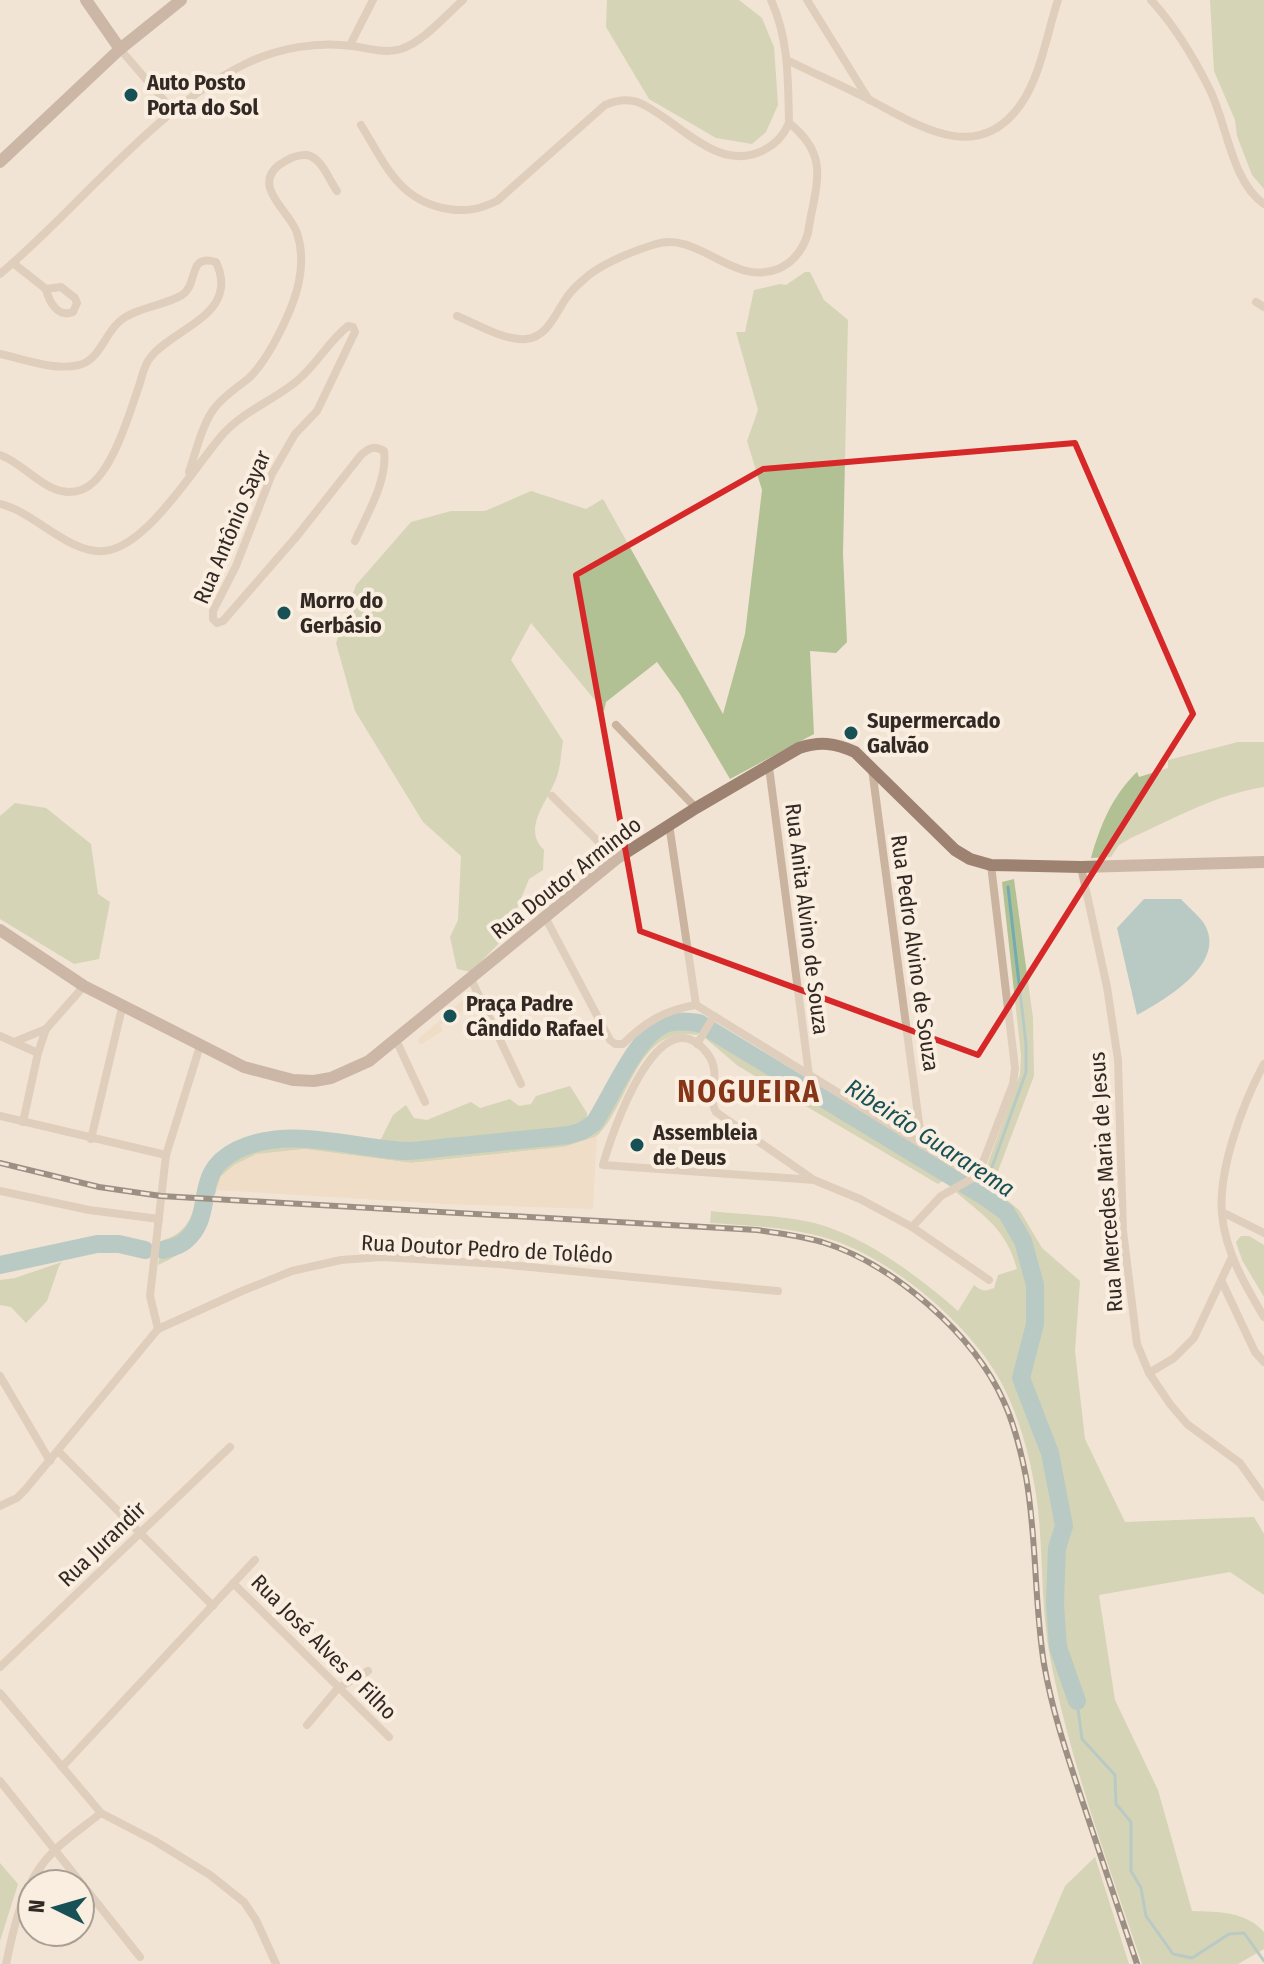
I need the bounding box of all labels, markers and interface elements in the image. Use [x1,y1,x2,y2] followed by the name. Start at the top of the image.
[146,69,260,121] place label: Auto Posto Porta do Sol
[122,86,140,104] marker: Auto Posto Porta do Sol
[187,446,277,608] street label: Rua Antônio Sayar
[300,587,383,639] place label: Morro do Gerbásio
[275,604,293,622] marker: Morro do Gerbásio
[867,707,1001,759] place label: Supermercado Galvão
[842,724,860,742] marker: Supermercado Galvão
[779,802,835,1036] street label: Rua Anita Alvino de Souza
[485,811,647,945] street label: Rua Doutor Armindo
[885,833,945,1073] street label: Rua Pedro Alvino de Souza
[466,990,605,1042] place label: Praça Padre Cândido Rafael
[441,1007,459,1025] marker: Praça Padre Cândido Rafael
[1083,1051,1129,1313] street label: Rua Mercedes Maria de Jesus
[840,1073,1020,1203] water label: Ribeirão Guararema
[677,1074,821,1110] district label: NOGUEIRA
[652,1119,758,1171] place label: Assembleia de Deus
[628,1136,646,1154] marker: Assembleia de Deus
[360,1229,614,1269] street label: Rua Doutor Pedro de Tolêdo
[53,1495,152,1592] street label: Rua Jurandir
[246,1569,402,1725] street label: Rua José Alves P Filho
[16,1868,96,1948] north arrow
[23,1899,51,1914] text: N

